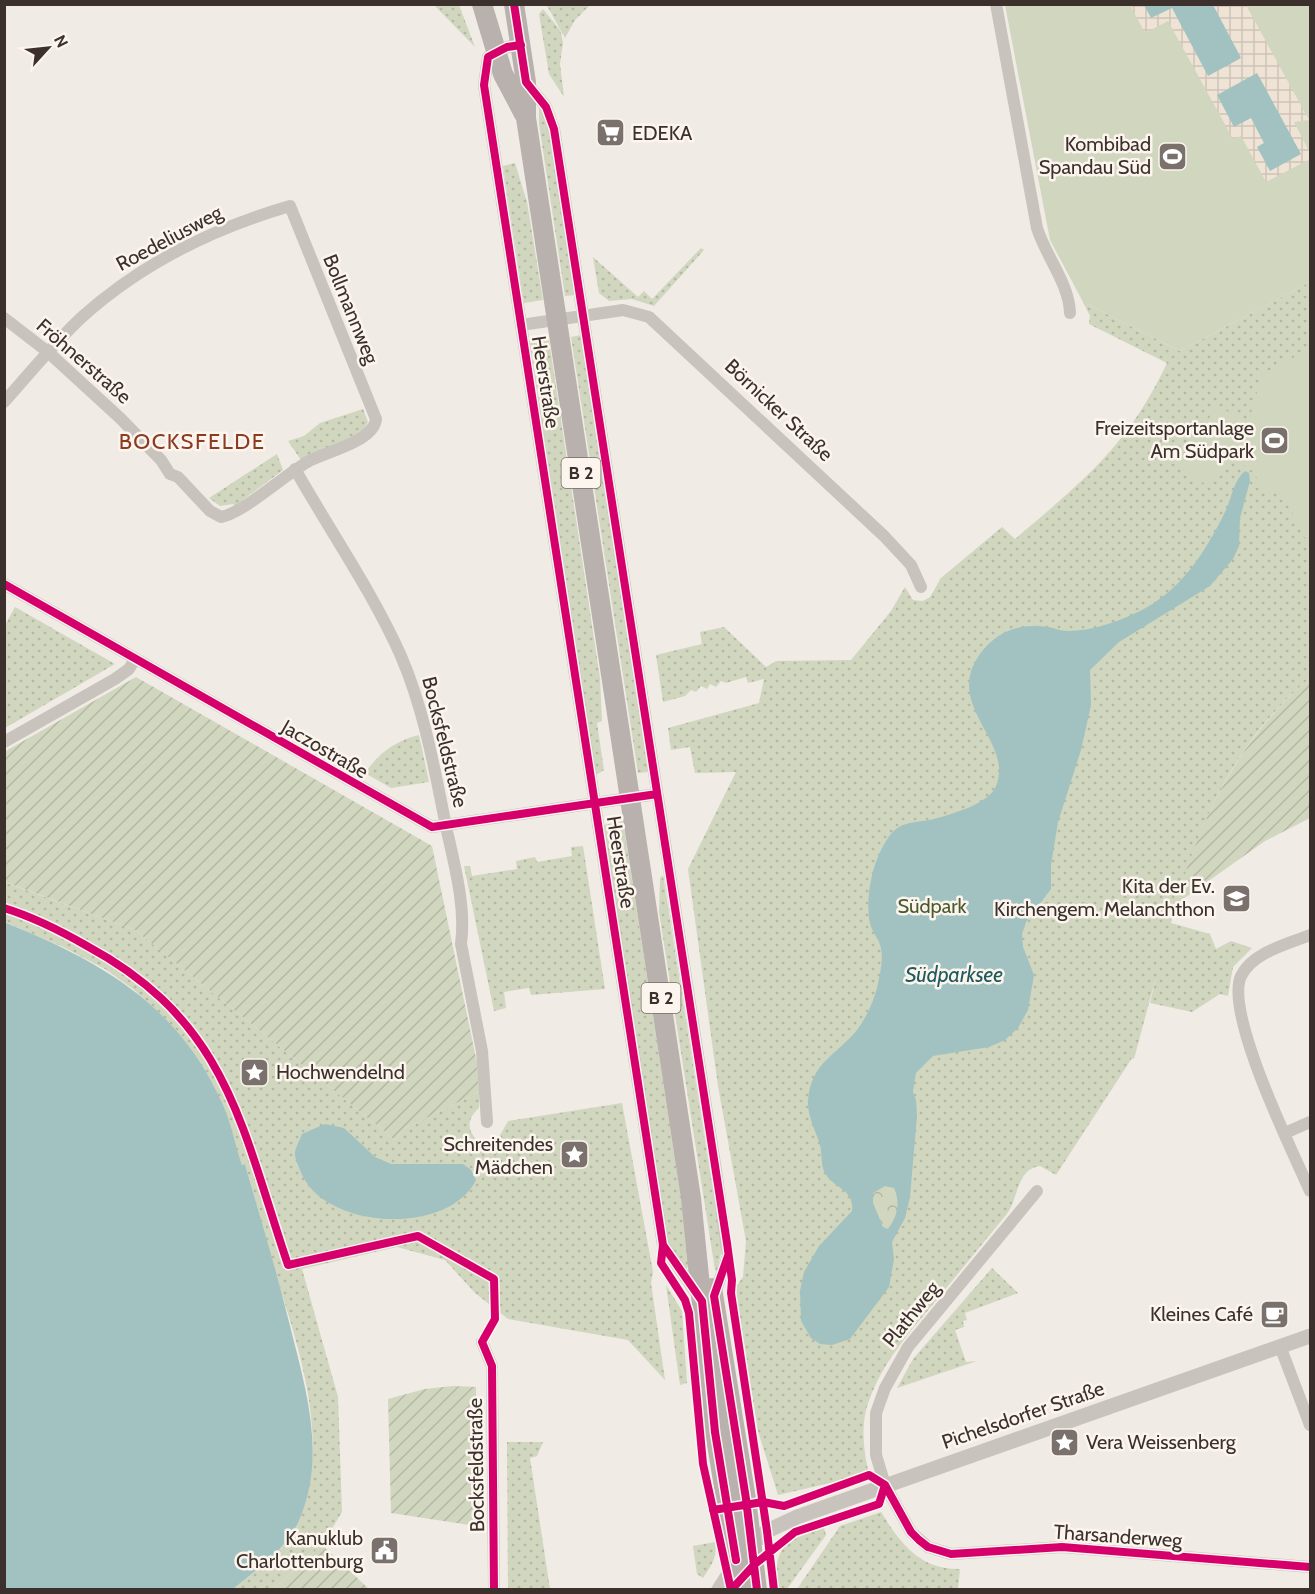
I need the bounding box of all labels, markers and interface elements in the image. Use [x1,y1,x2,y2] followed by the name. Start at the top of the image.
[18,18,78,78] north arrow
[50,32,72,51] text: N
[595,117,627,149] supermarket icon: EDEKA
[632,121,693,145] place label: EDEKA
[1039,132,1151,179] place label: Kombibad Spandau Süd
[1156,140,1188,172] sports icon: Kombibad Spandau Süd
[112,200,227,276] street label: Roedeliusweg
[318,251,384,368] street label: Bollmannweg
[32,313,136,409] street label: Fröhnerstraße
[527,334,565,430] street label: Heerstraße
[720,354,838,466] street label: Börnicker Straße
[1095,416,1254,463] place label: Freizeitsportanlage Am Südpark
[1259,424,1291,456] sports icon: Freizeitsportanlage Am Südpark
[119,428,265,455] district label: BOCKSFELDE
[562,458,600,488] road number: B 2
[417,674,473,810] street label: Bocksfeldstraße
[276,714,373,783] street label: Jaczostraße
[602,814,640,910] street label: Heerstraße
[994,874,1215,921] place label: Kita der Ev. Kirchengem. Melanchthon
[1220,882,1252,914] school or university icon: Kita der Ev. Kirchengem. Melanchthon
[897,894,967,918] park label: Südpark
[905,962,1003,987] water label: Südparksee
[642,983,680,1013] road number: B 2
[239,1056,271,1088] place icon: Hochwendelnd
[276,1060,405,1084] place label: Hochwendelnd
[443,1132,553,1179] place label: Schreitendes Mädchen
[558,1139,590,1171] place icon: Schreitendes Mädchen
[877,1276,945,1352] street label: Plathweg
[1258,1298,1290,1330] cafe icon: Kleines Café
[1150,1302,1253,1326] place label: Kleines Café
[939,1376,1107,1454] street label: Pichelsdorfer Straße
[463,1398,489,1532] street label: Bocksfeldstraße
[1049,1426,1081,1458] place icon: Vera Weissenberg
[1086,1430,1237,1454] place label: Vera Weissenberg
[1053,1520,1184,1553] street label: Tharsanderweg
[236,1526,364,1573] place label: Kanuklub Charlottenburg
[368,1534,400,1566] public building icon: Kanuklub Charlottenburg

